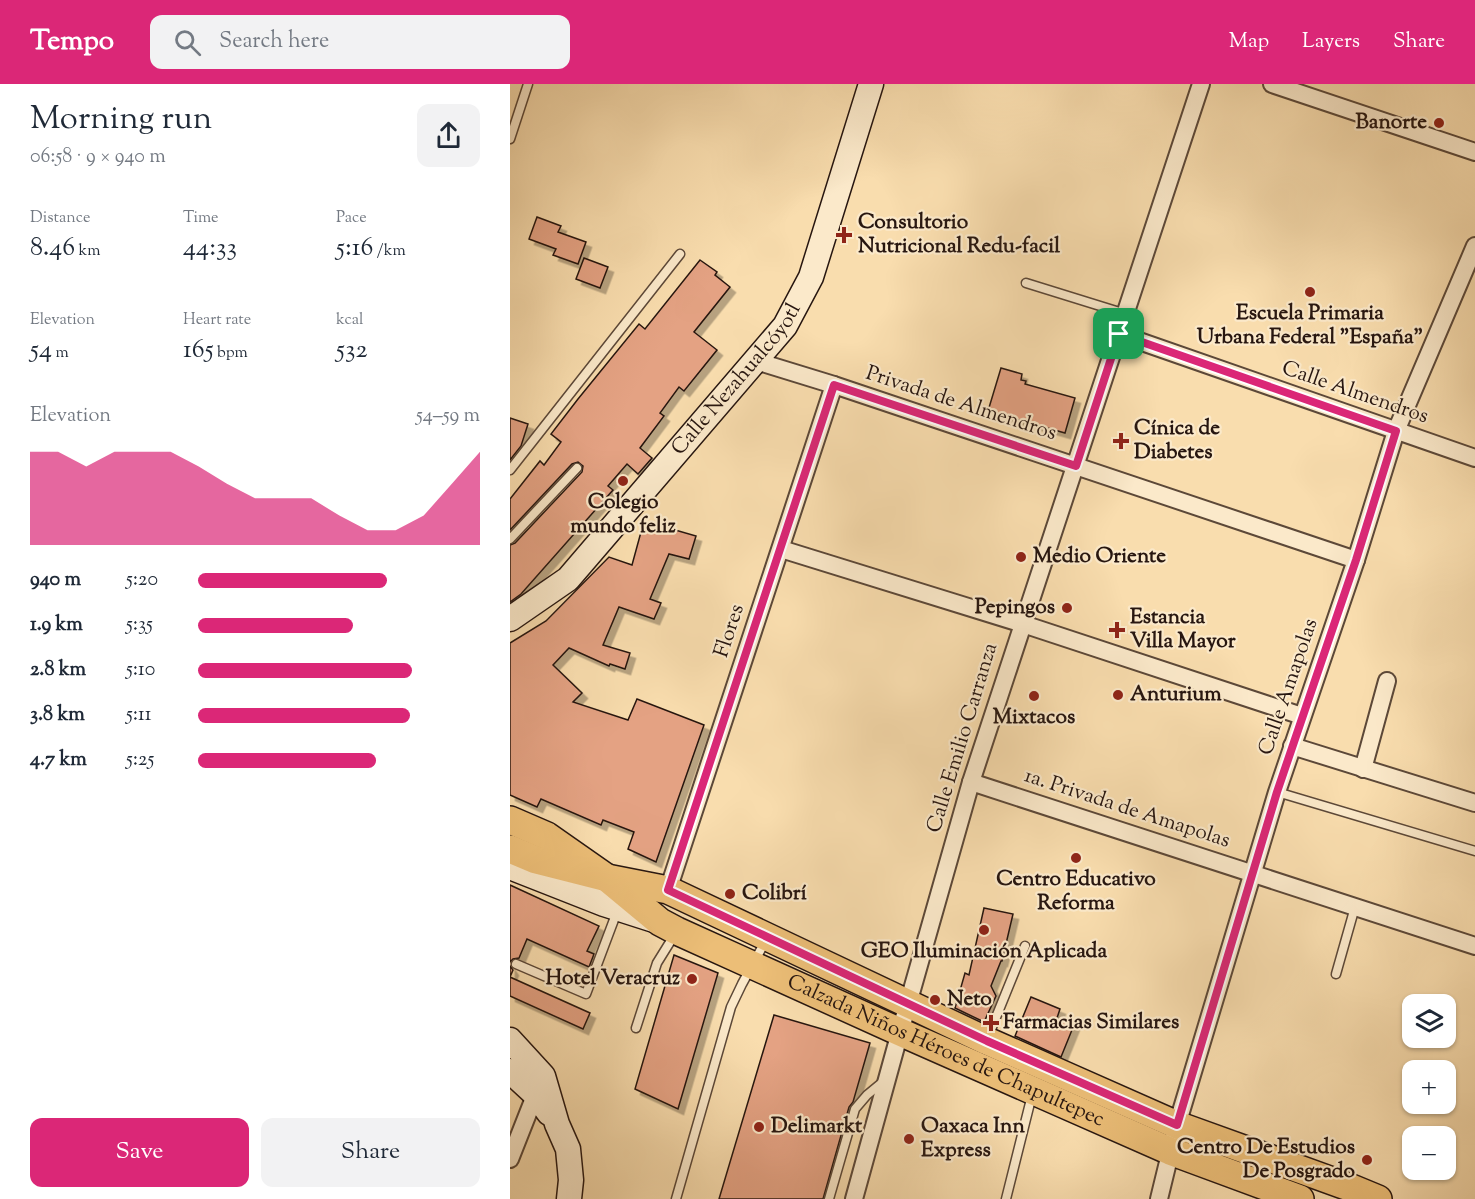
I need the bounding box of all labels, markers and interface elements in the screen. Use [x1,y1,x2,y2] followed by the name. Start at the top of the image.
[150,15,570,69] search box
[30,22,114,62] text: Tempo
[171,26,204,59] icon: search
[219,26,329,58] text: Search here
[1229,27,1269,57] text: Map
[1302,27,1360,57] text: Layers
[1393,27,1445,57] text: Share
[30,96,212,144] text: Morning run
[417,104,480,167] button: share
[1356,108,1427,138] place label: Banorte
[1432,116,1446,130] marker: Banorte
[30,143,166,172] text: 06:58 · 9 × 940 m
[30,207,90,230] text: Distance
[183,207,219,230] text: Time
[336,207,367,230] text: Pace
[858,208,1060,262] place label: Consultorio Nutricional Redu-facil
[835,226,853,244] marker: Consultorio Nutricional Redu-facil
[30,230,75,267] text: 8.46
[183,230,237,267] text: 44:33
[336,230,373,267] text: 5:16
[75,240,100,263] text: km
[373,240,406,263] text: /km
[1303,285,1317,299] marker: Escuela Primaria Urbana Federal "España"
[665,298,809,463] street label: Calle Nezahualcóyotl
[1197,299,1423,353] place label: Escuela Primaria Urbana Federal "España"
[1093,308,1144,359] pin
[30,309,95,332] text: Elevation
[183,309,251,332] text: Heart rate
[336,309,364,332] text: kcal
[1102,317,1135,350] icon: arrive
[30,332,52,369] text: 54
[183,332,214,369] text: 165
[336,332,368,369] text: 532
[52,342,69,365] text: m
[214,342,248,365] text: bpm
[1278,354,1432,432] street label: Calle Almendros
[862,359,1060,449] street label: Privada de Almendros
[30,402,111,431] text: Elevation
[416,402,480,431] text: 54–59 m
[1134,414,1220,468] place label: Cínica de Diabetes
[1112,432,1130,450] marker: Cínica de Diabetes
[616,474,630,488] marker: Colegio mundo feliz
[570,488,676,542] place label: Colegio mundo feliz
[1033,542,1166,572] place label: Medio Oriente
[1014,550,1028,564] marker: Medio Oriente
[30,566,81,595] text: 940 m
[126,566,158,595] text: 5:20
[975,593,1055,623] place label: Pepingos
[707,600,753,662] street label: Flores
[1060,601,1074,615] marker: Pepingos
[1130,603,1236,657] place label: Estancia Villa Mayor
[30,611,83,640] text: 1.9 km
[126,611,153,640] text: 5:35
[1252,615,1326,759] street label: Calle Amapolas
[1108,621,1126,639] marker: Estancia Villa Mayor
[920,639,1006,837] street label: Calle Emilio Carranza
[30,656,86,685] text: 2.8 km
[126,656,155,685] text: 5:10
[1130,680,1222,710] place label: Anturium
[1111,688,1125,702] marker: Anturium
[1027,689,1041,703] marker: Mixtacos
[30,701,85,730] text: 3.8 km
[126,701,152,730] text: 5:11
[993,703,1075,733] place label: Mixtacos
[30,746,87,775] text: 4.7 km
[126,746,154,775] text: 5:25
[1020,762,1234,856] street label: 1a. Privada de Amapolas
[1069,851,1083,865] marker: Centro Educativo Reforma
[996,865,1156,919] place label: Centro Educativo Reforma
[742,879,807,909] place label: Colibrí
[723,887,737,901] marker: Colibrí
[977,923,991,937] marker: GEO Iluminación Aplicada
[861,937,1107,967] place label: GEO Iluminación Aplicada
[545,964,680,994] place label: Hotel Veracruz
[782,968,1109,1135] street label: Calzada Niños Héroes de Chapultepec
[685,972,699,986] marker: Hotel Veracruz
[947,985,992,1015] place label: Neto
[928,993,942,1007] marker: Neto
[1402,994,1456,1180] map controls
[1402,994,1456,1048] button: layers
[1003,1008,1179,1038] place label: Farmacias Similares
[984,1016,998,1030] marker: Farmacias Similares
[1402,1060,1456,1114] button: +
[771,1112,863,1142] place label: Delimarkt
[921,1112,1025,1166] place label: Oaxaca Inn Express
[30,1118,249,1187] button: Save
[261,1118,480,1187] button: Share
[752,1120,766,1134] marker: Delimarkt
[1402,1126,1456,1180] button: −
[902,1132,916,1146] marker: Oaxaca Inn Express
[1177,1133,1356,1187] place label: Centro De Estudios De Posgrado
[1360,1153,1374,1167] marker: Centro De Estudios De Posgrado

